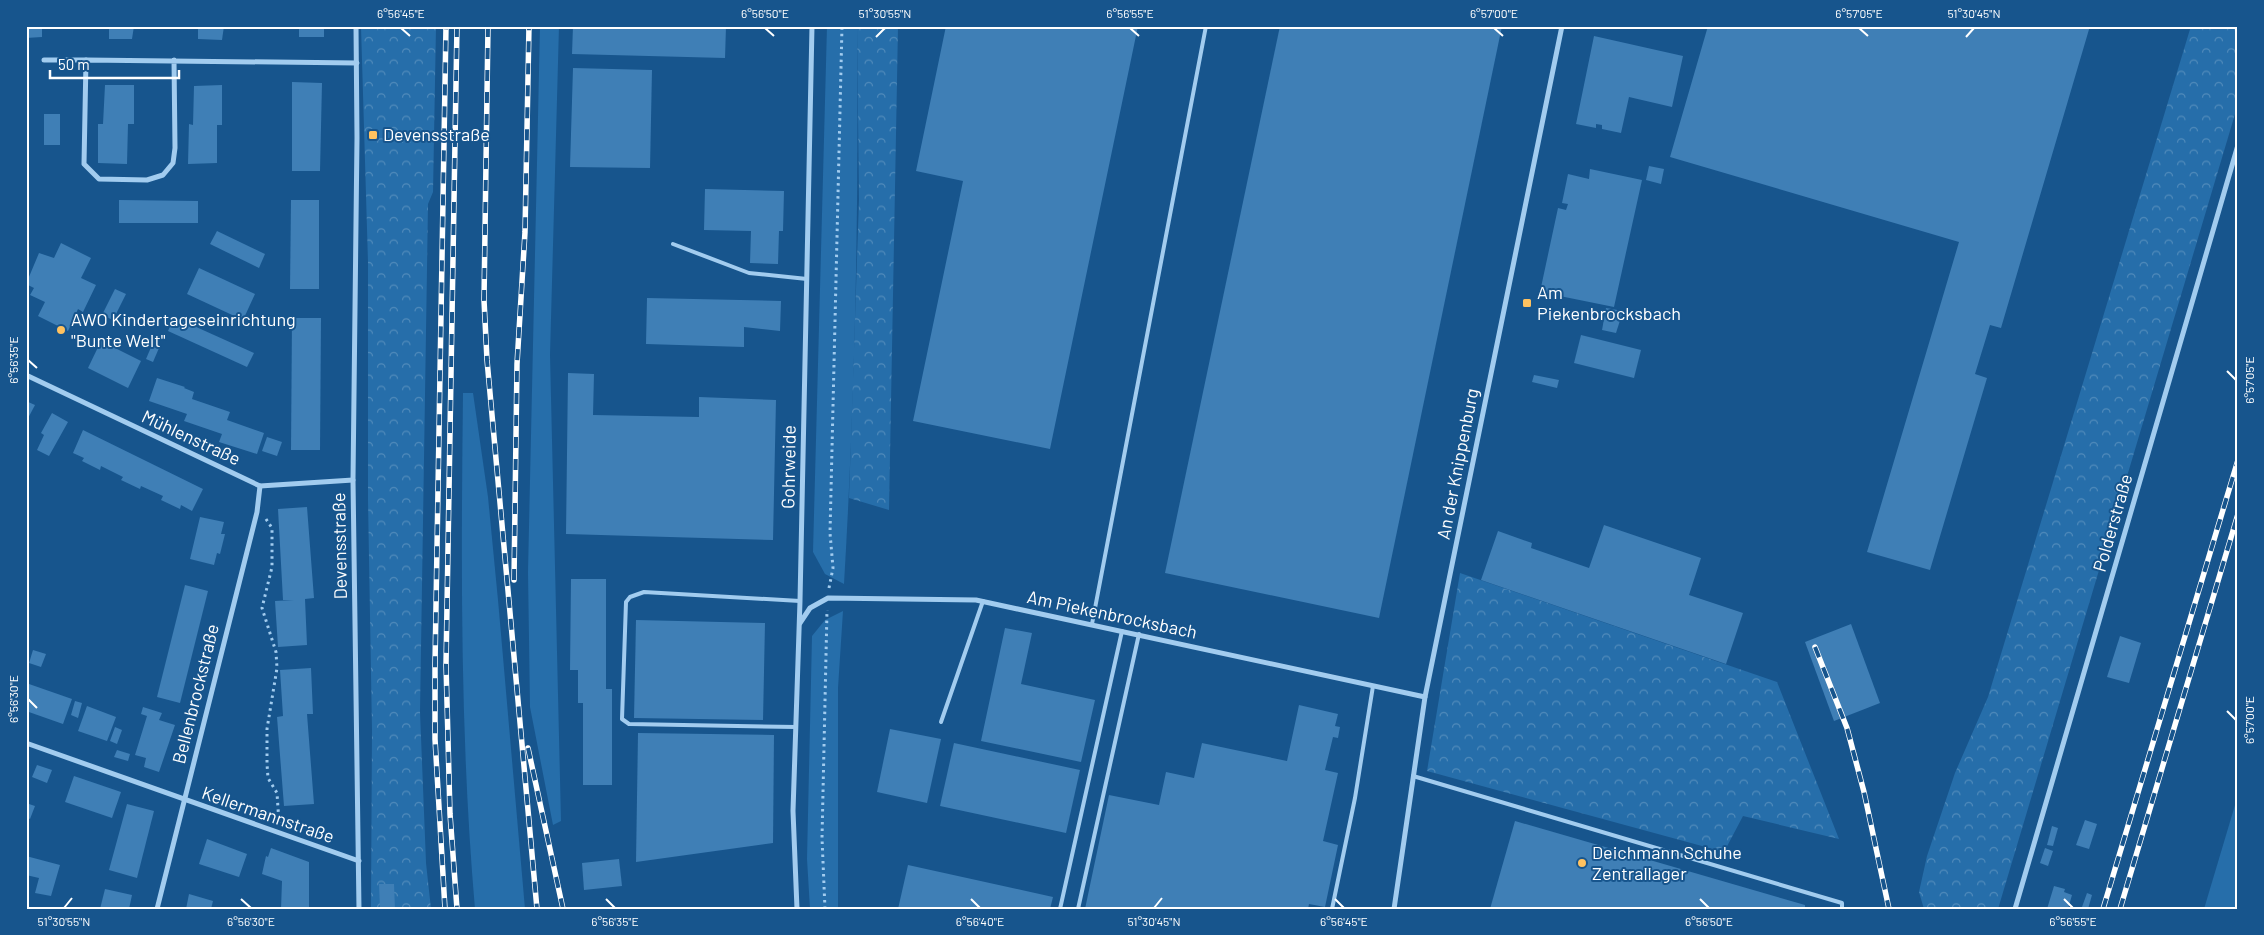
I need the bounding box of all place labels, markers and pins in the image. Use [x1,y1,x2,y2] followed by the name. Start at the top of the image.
[383,123,490,145] place label: Devensstraße
[367,129,379,141] marker: Devensstraße
[1537,281,1681,324] place label: Am Piekenbrocksbach
[1521,297,1533,309] marker: Am Piekenbrocksbach
[71,308,296,351] place label: AWO Kindertageseinrichtung "Bunte Welt"
[55,324,67,336] marker: AWO Kindertageseinrichtung "Bunte Welt"
[1592,841,1742,884] place label: Deichmann Schuhe Zentrallager
[1576,857,1588,869] marker: Deichmann Schuhe Zentrallager

